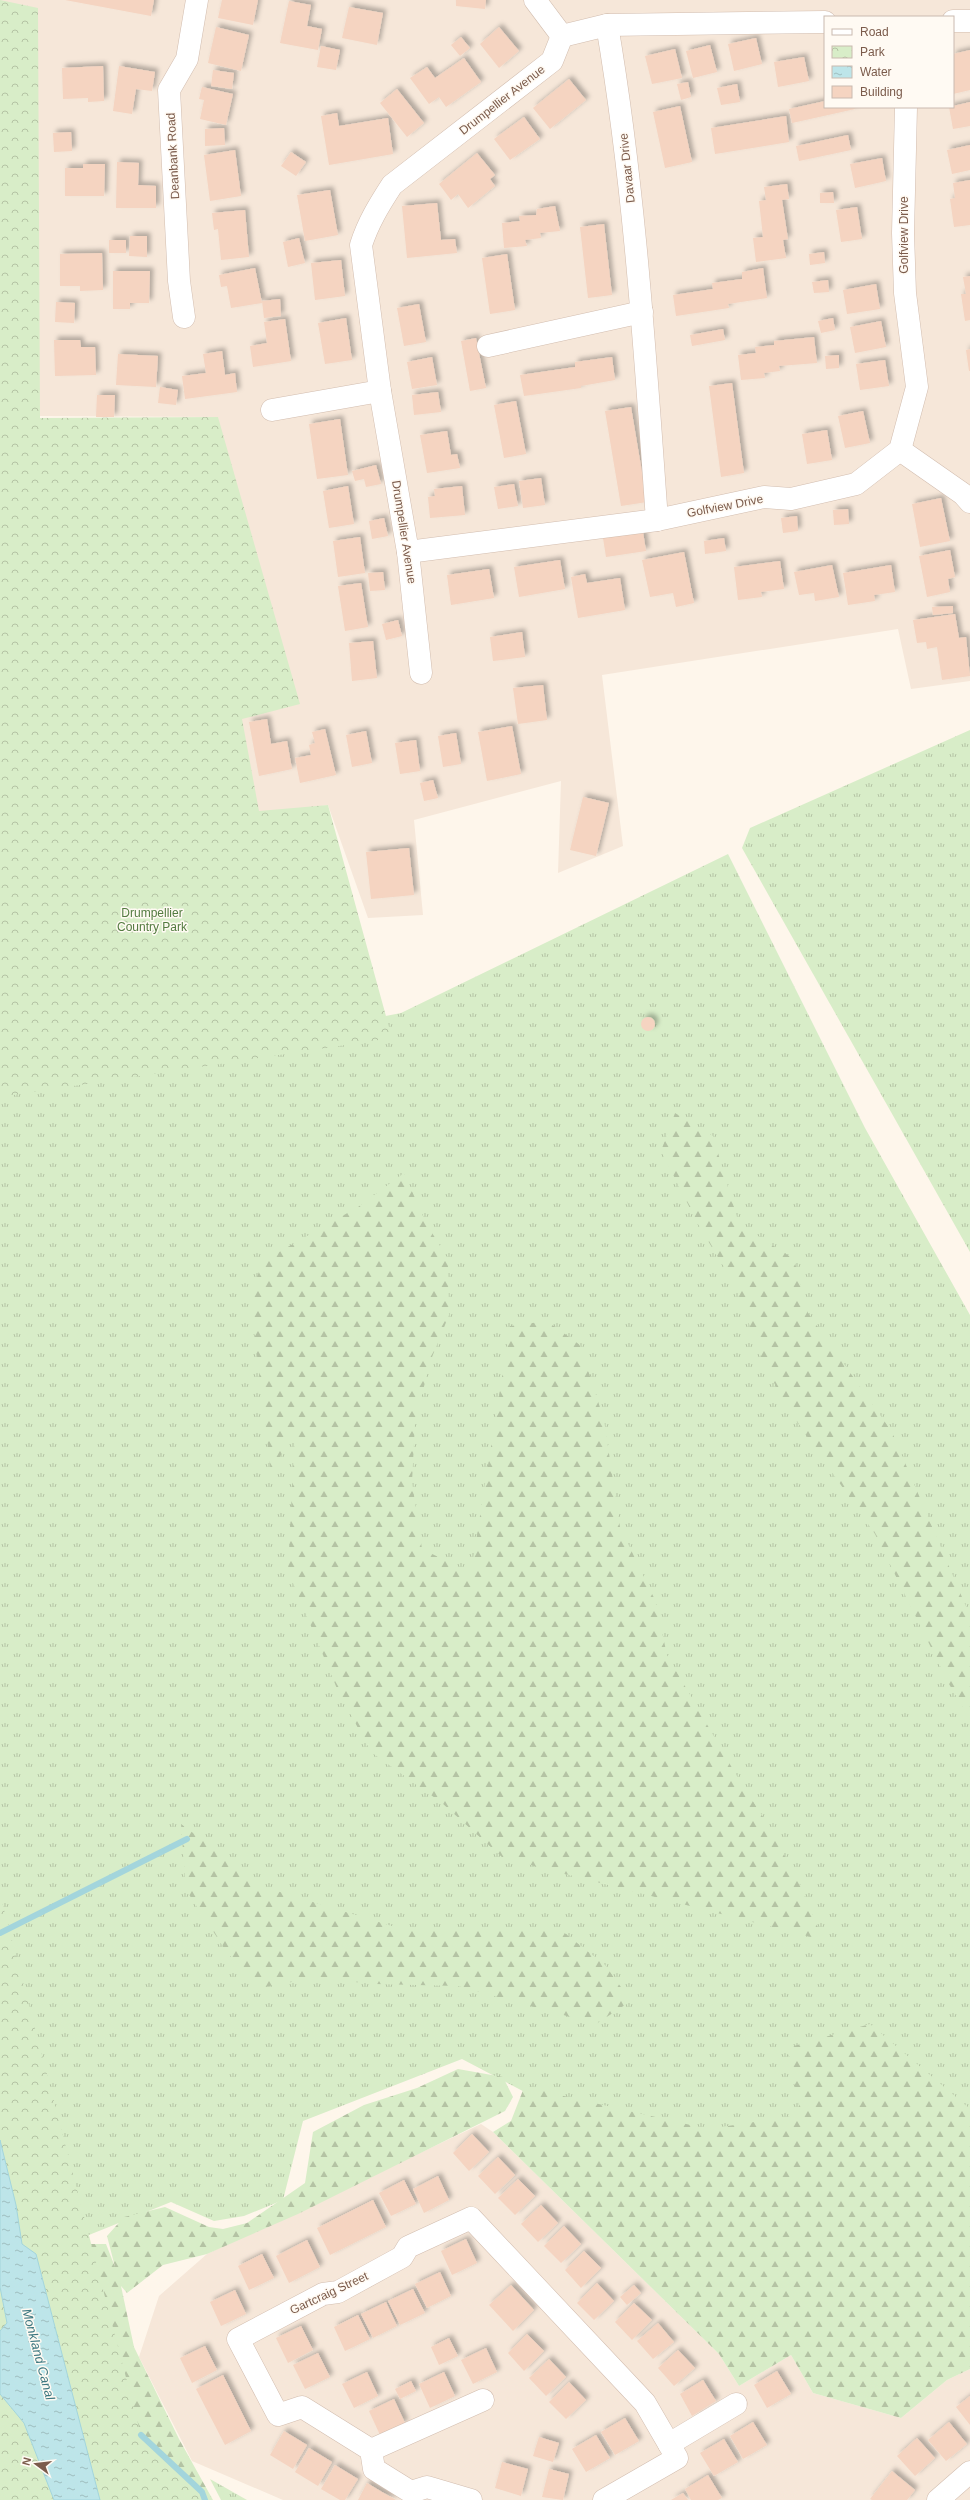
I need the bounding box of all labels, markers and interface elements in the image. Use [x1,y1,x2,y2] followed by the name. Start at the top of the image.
[824,16,954,108] legend
[860,25,889,39] text: Road
[860,45,886,59] text: Park
[457,62,548,138] street label: Drumpellier Avenue
[860,65,892,79] text: Water
[860,85,903,99] text: Building
[164,112,182,200] street label: Deanbank Road
[616,132,638,204] street label: Davaar Drive
[897,196,911,274] street label: Golfview Drive
[389,479,419,585] street label: Drumpellier Avenue
[686,492,765,520] street label: Golfview Drive
[117,906,188,934] park label: Drumpellier Country Park
[288,2268,371,2317] street label: Gartcraig Street
[19,2307,58,2403] water label: Monkland Canal
[16,2444,56,2484] north arrow
[20,2456,33,2467] text: N

